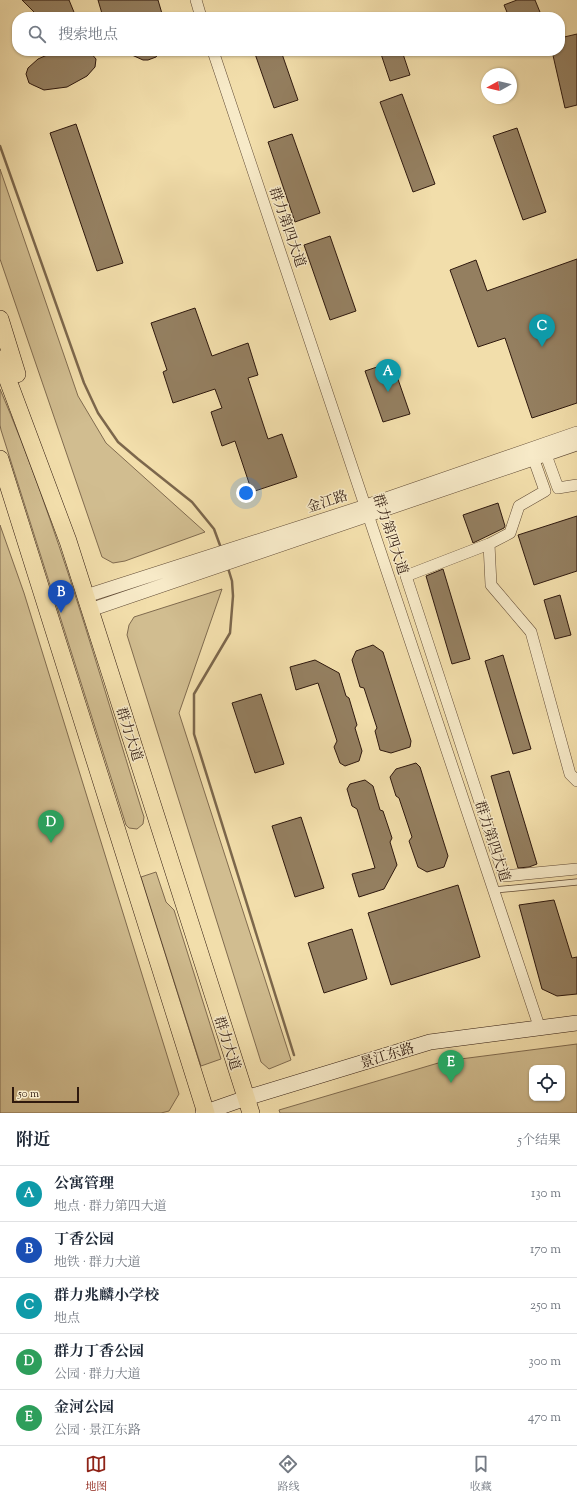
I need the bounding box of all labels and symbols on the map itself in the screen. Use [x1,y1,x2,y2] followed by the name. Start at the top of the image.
[481,68,517,104] north arrow
[263,185,309,271] street label: 群力第四大道
[529,314,555,347] pin: C
[375,359,401,392] pin: A
[236,483,256,503] your location
[305,487,351,519] street label: 金江路
[367,492,412,578] street label: 群力第四大道
[48,580,74,613] pin: B
[110,705,146,764] street label: 群力大道
[469,799,514,885] street label: 群力第四大道
[38,810,64,843] pin: D
[208,1014,244,1073] street label: 群力大道
[358,1039,417,1075] street label: 景江东路
[438,1050,464,1083] pin: E
[12,1085,79,1104] scale bar

